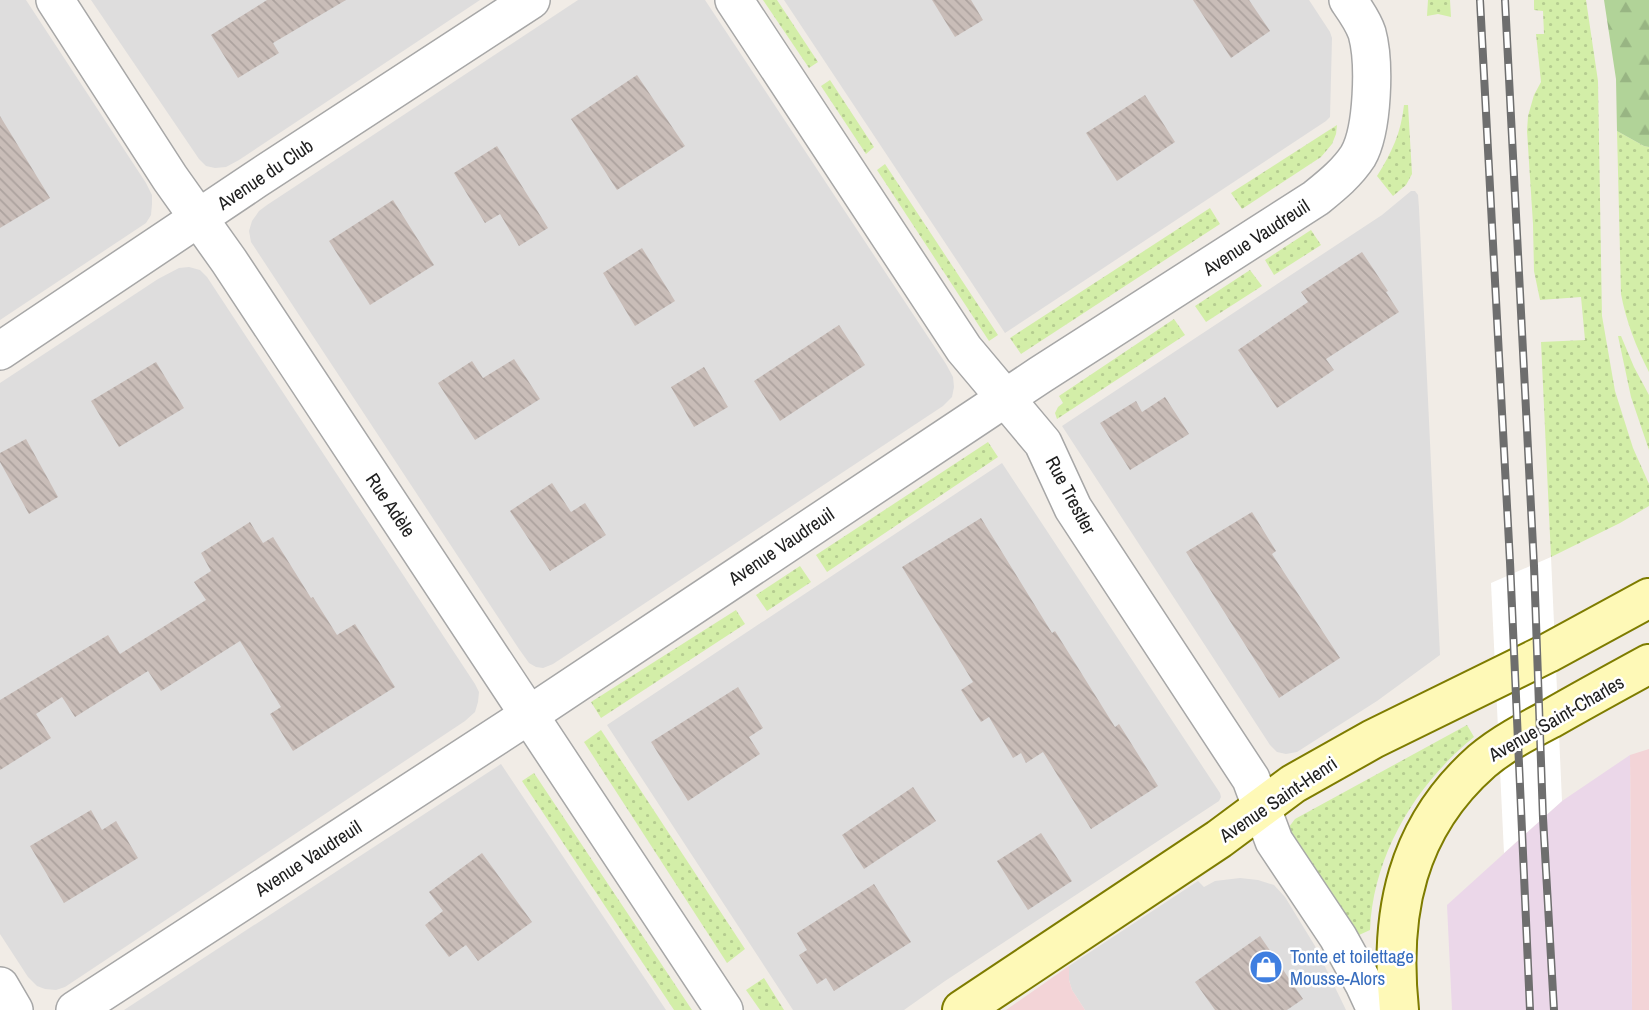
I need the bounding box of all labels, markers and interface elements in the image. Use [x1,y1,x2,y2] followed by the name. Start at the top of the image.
[211,132,318,216] street label: Avenue du Club
[1197,193,1314,282] street label: Avenue Vaudreuil
[1040,451,1103,539] street label: Rue Trestler
[360,468,422,542] street label: Rue Adèle
[722,501,839,592] street label: Avenue Vaudreuil
[1483,669,1629,768] street label: Avenue Saint-Charles
[1213,750,1342,849] street label: Avenue Saint-Henri
[249,814,366,903] street label: Avenue Vaudreuil
[1290,943,1414,991] place label: Tonte et toilettage Mousse-Alors
[1247,948,1285,986] shop icon: Tonte et toilettage Mousse-Alors

